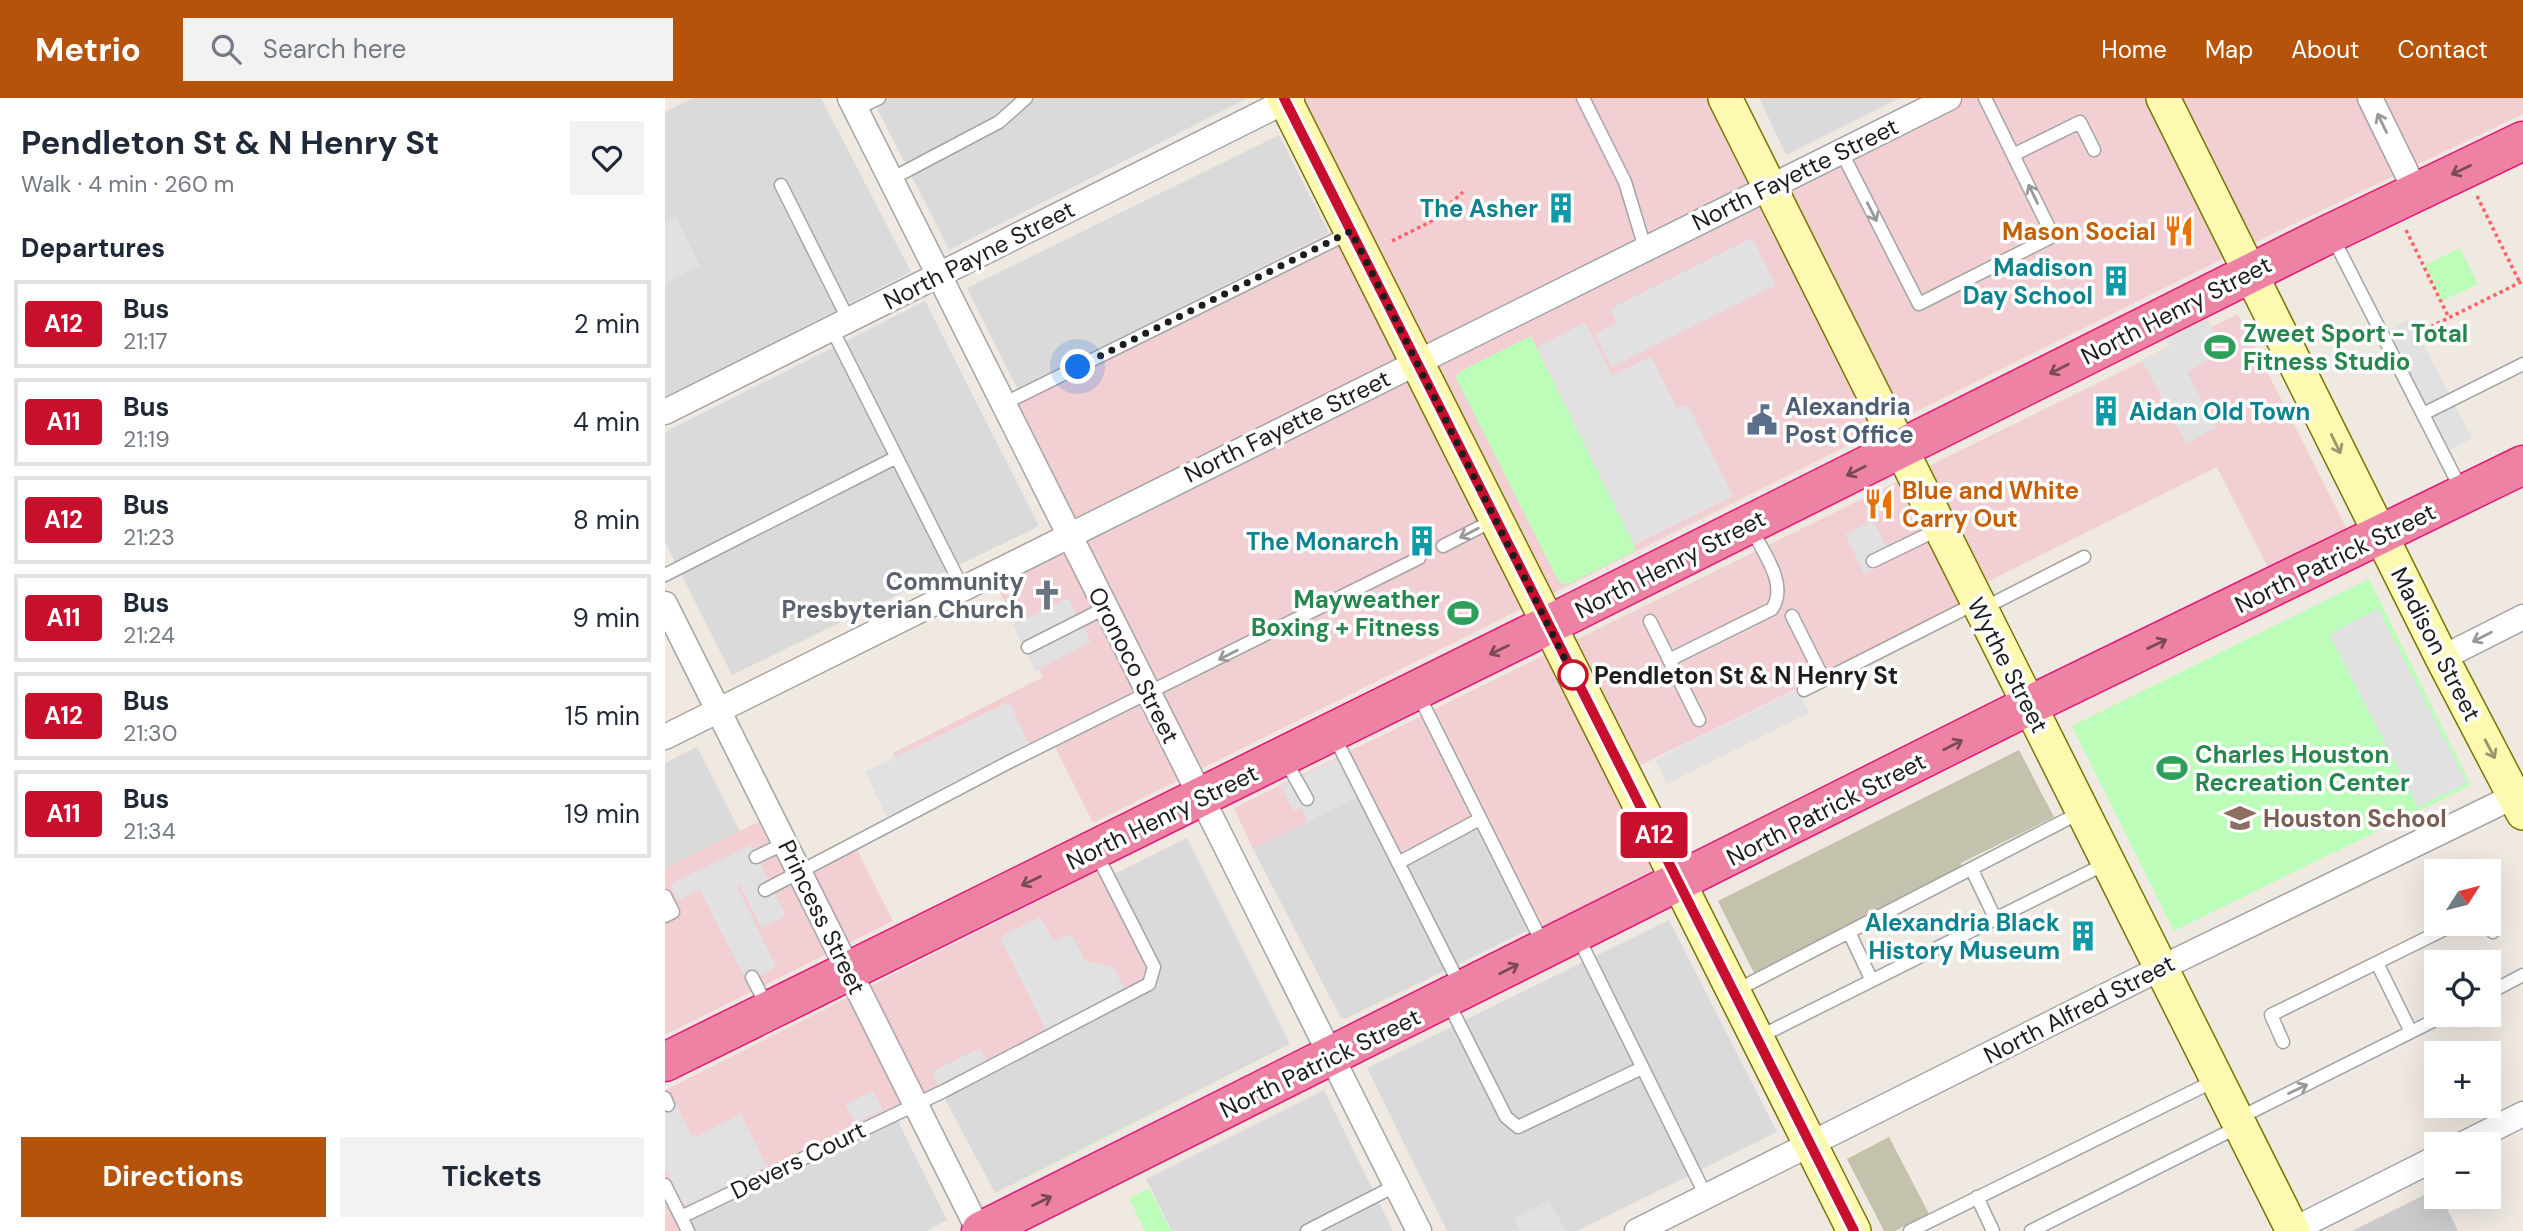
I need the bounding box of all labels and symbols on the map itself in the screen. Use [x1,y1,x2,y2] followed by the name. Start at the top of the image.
[1687,111,1903,237] street label: North Fayette Street
[2374,113,2388,134] one-way arrow
[2451,164,2473,177] one-way arrow
[2025,184,2039,205] one-way arrow
[1544,191,1578,225] building icon: The Asher
[878,193,1080,317] street label: North Payne Street
[1420,193,1538,224] place label: The Asher
[1865,201,1879,222] one-way arrow
[2162,214,2196,248] restaurant icon: Mason Social
[2002,216,2156,247] place label: Mason Social
[2076,249,2276,371] street label: North Henry Street
[1963,252,2093,311] place label: Madison Day School
[2099,264,2133,298] building icon: Madison Day School
[2243,318,2468,377] place label: Zweet Sport - Total Fitness Studio
[2203,330,2237,364] sports icon: Zweet Sport - Total Fitness Studio
[1060,349,1095,384] your location
[2049,362,2070,376] one-way arrow
[1179,363,1395,489] street label: North Fayette Street
[1785,391,1914,450] place label: Alexandria Post Office
[2089,394,2123,428] building icon: Aidan Old Town
[2129,396,2310,427] place label: Aidan Old Town
[1745,403,1779,437] public building icon: Alexandria Post Office
[2329,433,2343,454] one-way arrow
[1846,465,1867,479] one-way arrow
[1902,475,2079,534] place label: Blue and White Carry Out
[1862,487,1896,521] restaurant icon: Blue and White Carry Out
[2229,496,2441,620] street label: North Patrick Street
[1570,503,1770,625] street label: North Henry Street
[1405,524,1439,558] building icon: The Monarch
[1246,526,1399,557] place label: The Monarch
[1459,526,1480,540] one-way arrow
[2384,562,2488,726] street label: Madison Street
[782,566,1025,625] place label: Community Presbyterian Church
[1030,578,1064,612] church icon: Community Presbyterian Church
[1081,582,1187,748] street label: Oronoco Street
[1251,584,1440,643] place label: Mayweather Boxing + Fitness
[1961,592,2055,738] street label: Wythe Street
[1446,596,1480,630] sports icon: Mayweather Boxing + Fitness
[2472,631,2493,645] one-way arrow
[2146,637,2167,651] one-way arrow
[1489,643,1510,657] one-way arrow
[1218,649,1239,663] one-way arrow
[1558,660,1588,690] marker: Pendleton St & N Henry St
[1594,660,1898,691] place label: Pendleton St & N Henry St
[1942,737,1963,751] one-way arrow
[2484,738,2497,759] one-way arrow
[2195,739,2410,798] place label: Charles Houston Recreation Center
[1721,745,1931,873] street label: North Patrick Street
[2155,751,2189,785] sports icon: Charles Houston Recreation Center
[1061,757,1263,877] street label: North Henry Street
[2223,801,2257,835] school or university icon: Houston School
[2263,803,2447,834] place label: Houston School
[1614,812,1694,858] line badge: A12
[771,835,873,999] street label: Princess Street
[2424,859,2501,936] north arrow
[1021,875,1042,888] one-way arrow
[1865,907,2060,966] place label: Alexandria Black History Museum
[2066,919,2100,953] building icon: Alexandria Black History Museum
[1978,947,2180,1071] street label: North Alfred Street
[1498,961,1519,975] one-way arrow
[1214,1001,1426,1125] street label: North Patrick Street
[2287,1081,2308,1095] one-way arrow
[726,1114,870,1206] street label: Devers Court
[1031,1193,1052,1207] one-way arrow

